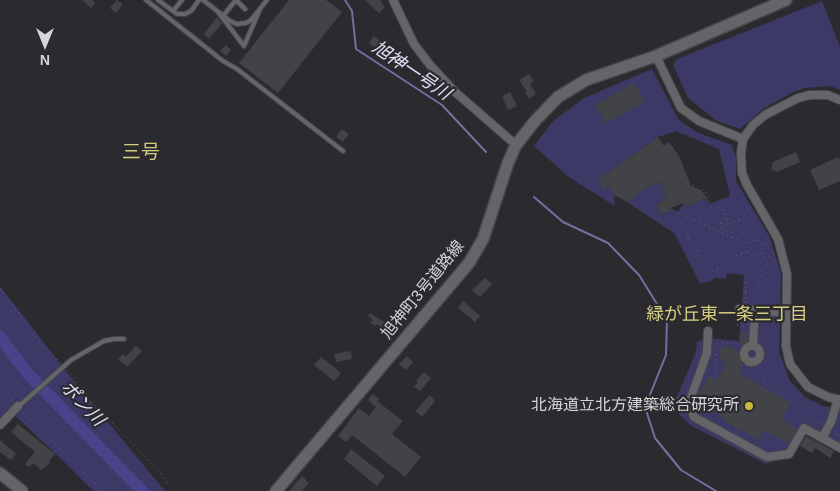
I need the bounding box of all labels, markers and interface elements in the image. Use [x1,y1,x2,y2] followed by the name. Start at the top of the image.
[20,20,70,70] north arrow
[368,37,454,105] water label: 旭神一号川
[40,52,50,68] text: N
[122,142,160,164] district label: 三号
[377,237,469,343] street label: 旭神町3号道路線
[646,304,808,326] district label: 緑が丘東一条三丁目
[55,377,109,431] water label: ポン川
[531,396,739,416] place label: 北海道立北方建築総合研究所
[743,400,755,412] marker: 北海道立北方建築総合研究所

